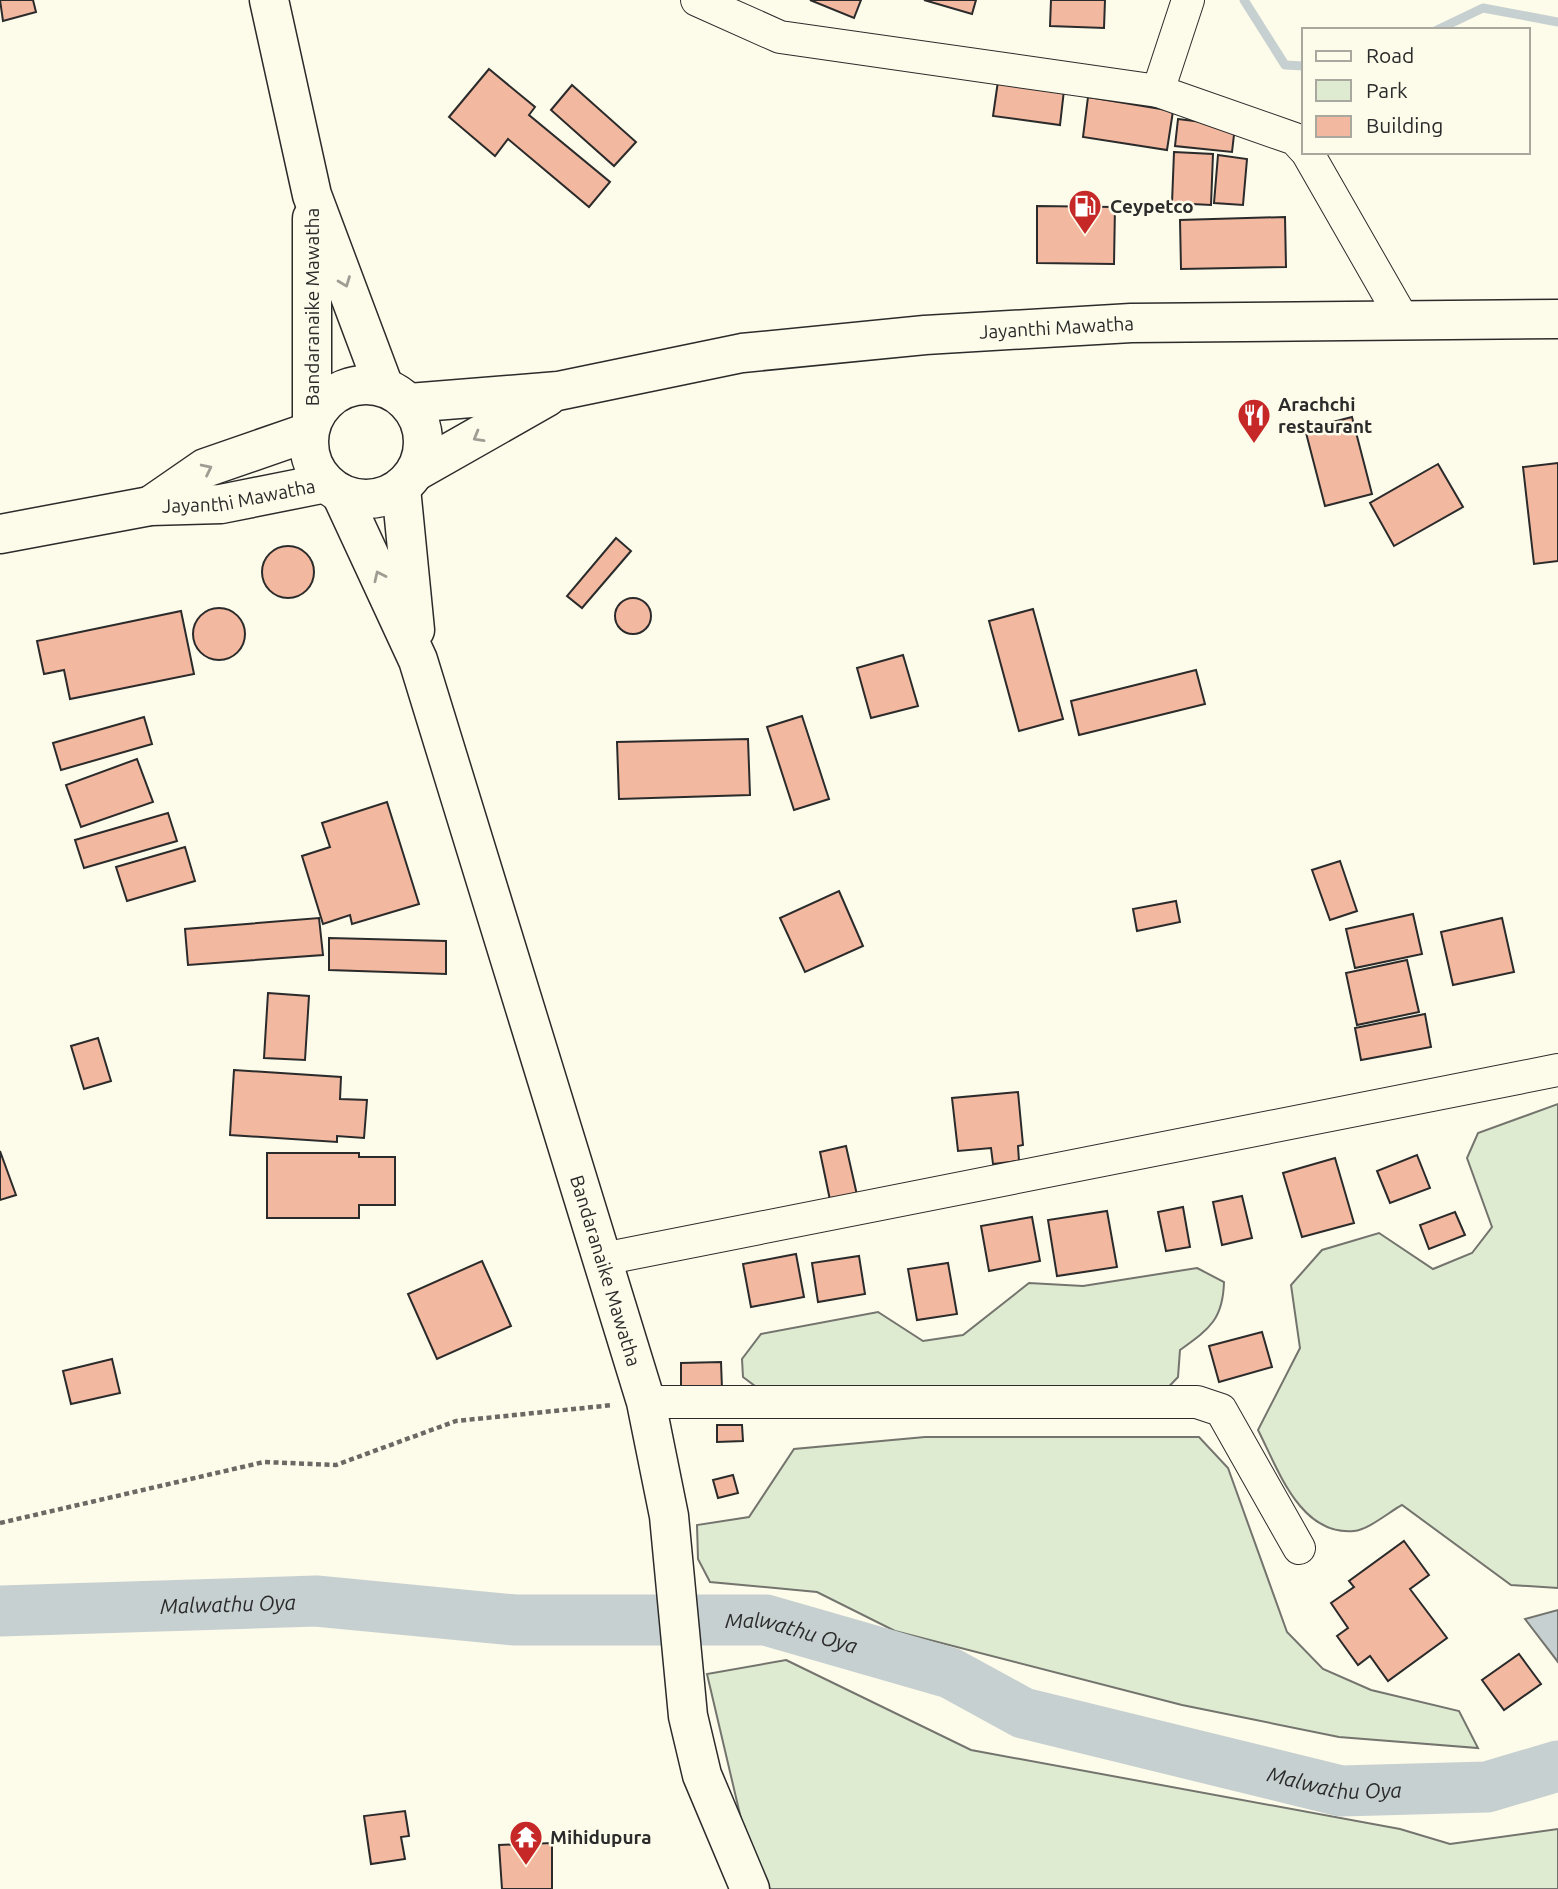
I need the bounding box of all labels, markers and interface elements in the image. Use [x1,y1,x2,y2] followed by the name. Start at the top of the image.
[1302,28,1530,154] legend
[1366,43,1414,67] text: Road
[1366,78,1408,102] text: Park
[1366,113,1443,137] text: Building
[1066,187,1104,236] fuel station icon: Ceypetco
[1110,195,1194,217] place label: Ceypetco
[301,208,323,406] street label: Bandaranaike Mawatha
[337,275,351,287] one-way arrow
[978,312,1135,343] street label: Jayanthi Mawatha
[1278,393,1372,437] place label: Arachchi restaurant
[1235,396,1273,445] restaurant icon: Arachchi restaurant
[472,428,485,441] one-way arrow
[200,464,212,478] one-way arrow
[162,474,317,517] street label: Jayanthi Mawatha
[373,571,387,583] one-way arrow
[566,1173,645,1369] street label: Bandaranaike Mawatha
[160,1590,296,1618] water label: Malwathu Oya
[725,1607,861,1658] water label: Malwathu Oya
[1265,1761,1402,1803] water label: Malwathu Oya
[507,1818,545,1867] temple icon: Mihidupura
[550,1826,652,1848] place label: Mihidupura

